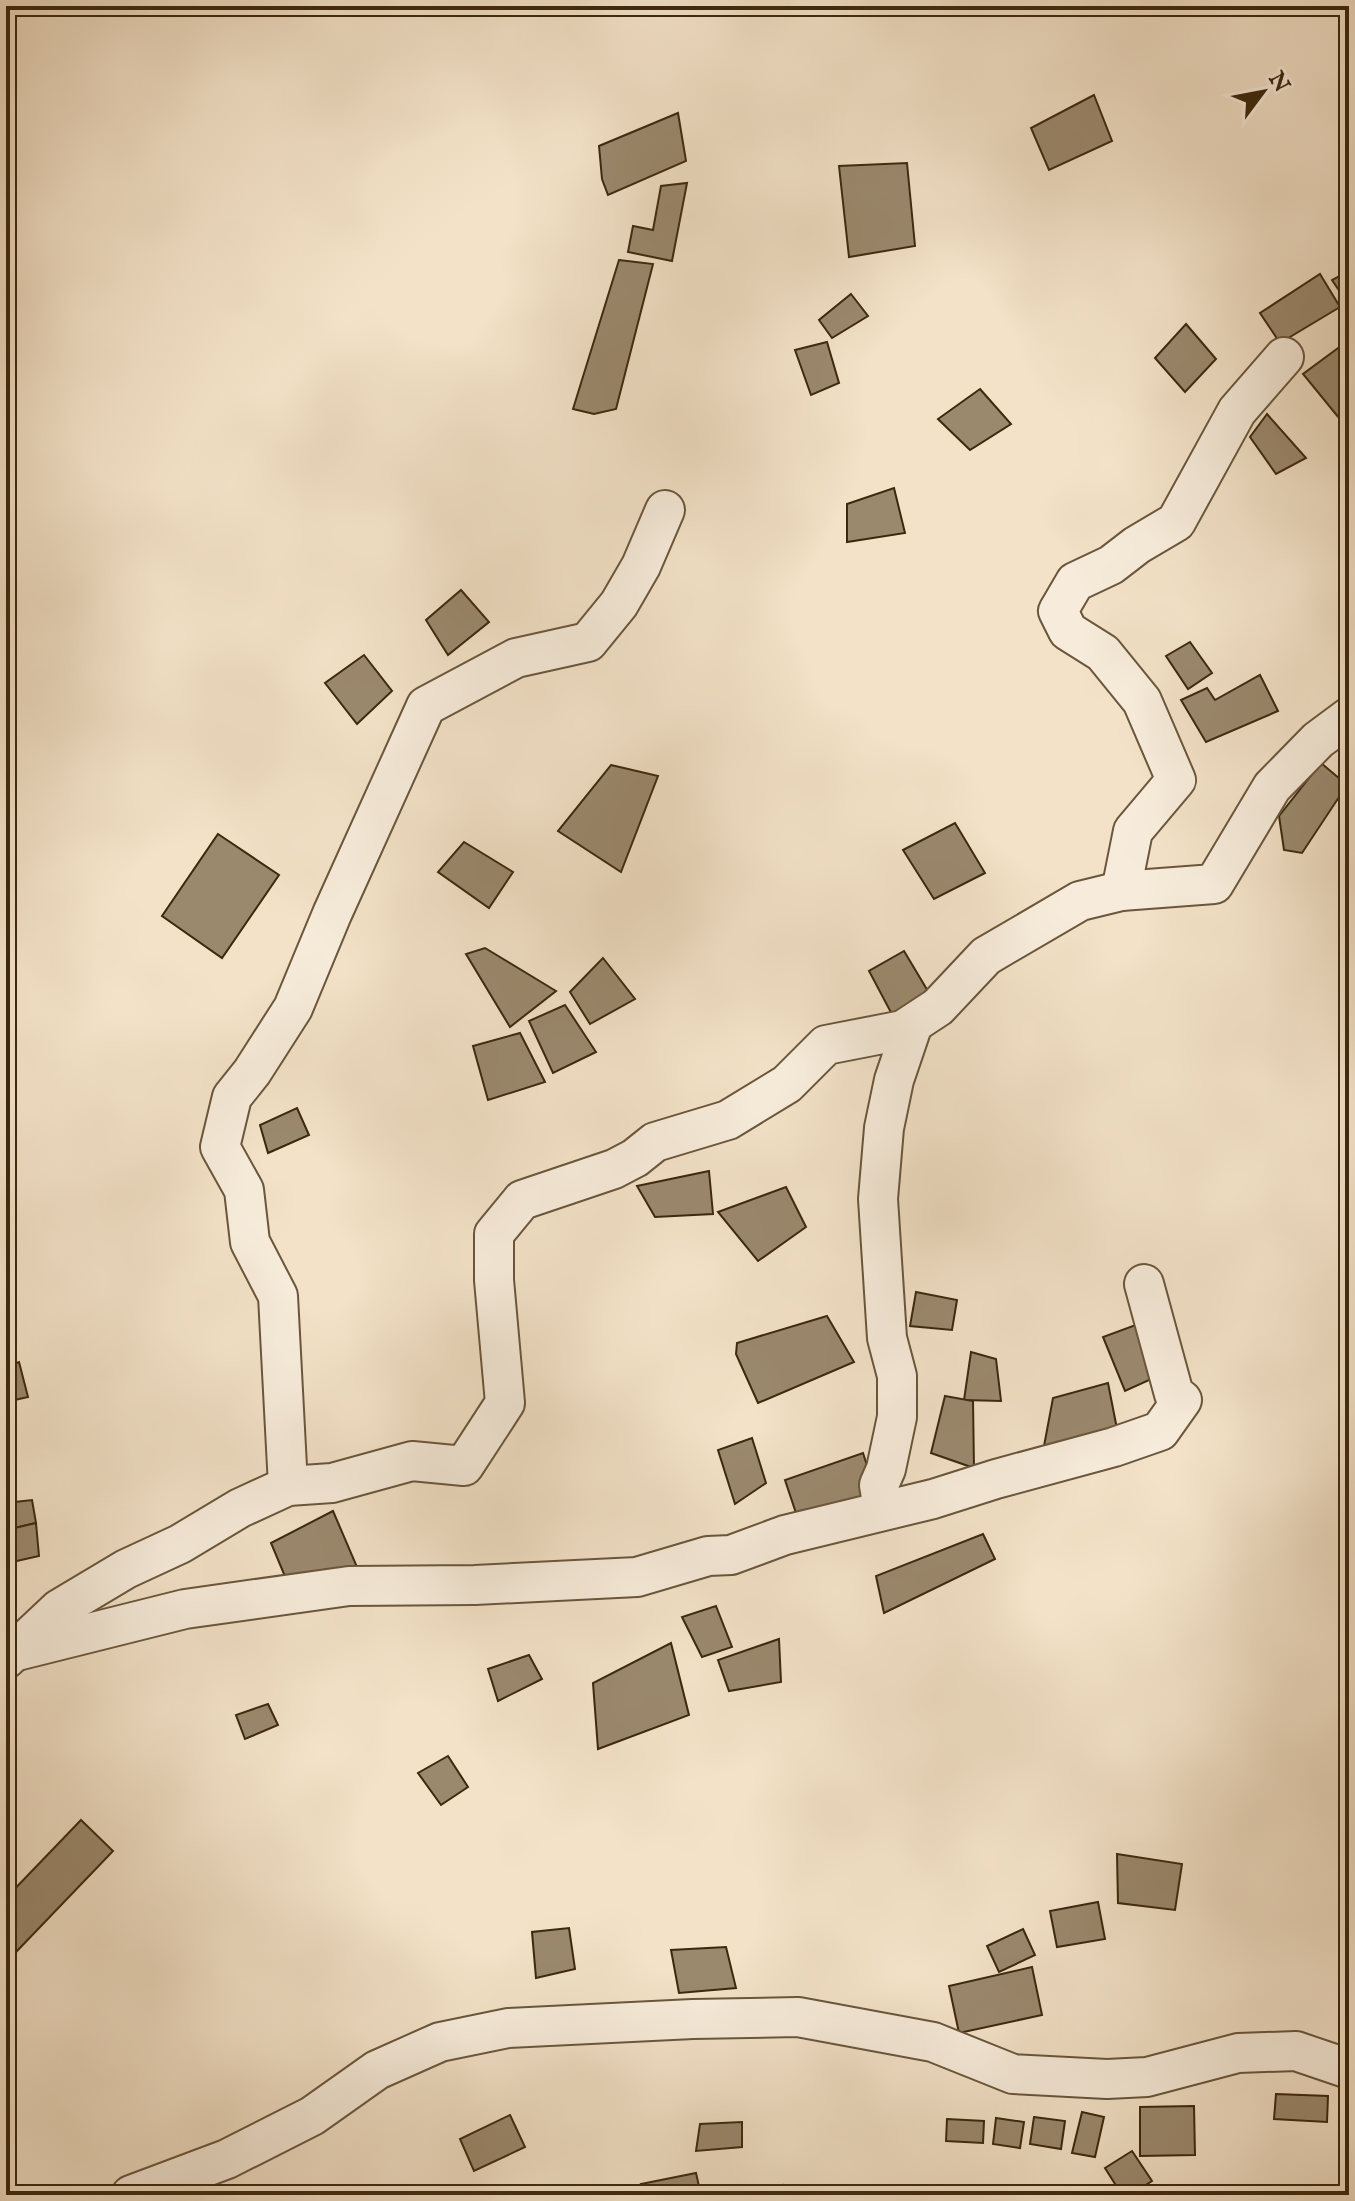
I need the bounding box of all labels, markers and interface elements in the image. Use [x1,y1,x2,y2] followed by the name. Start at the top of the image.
[1223,52,1303,132] north arrow
[1261,66,1295,98] text: N

